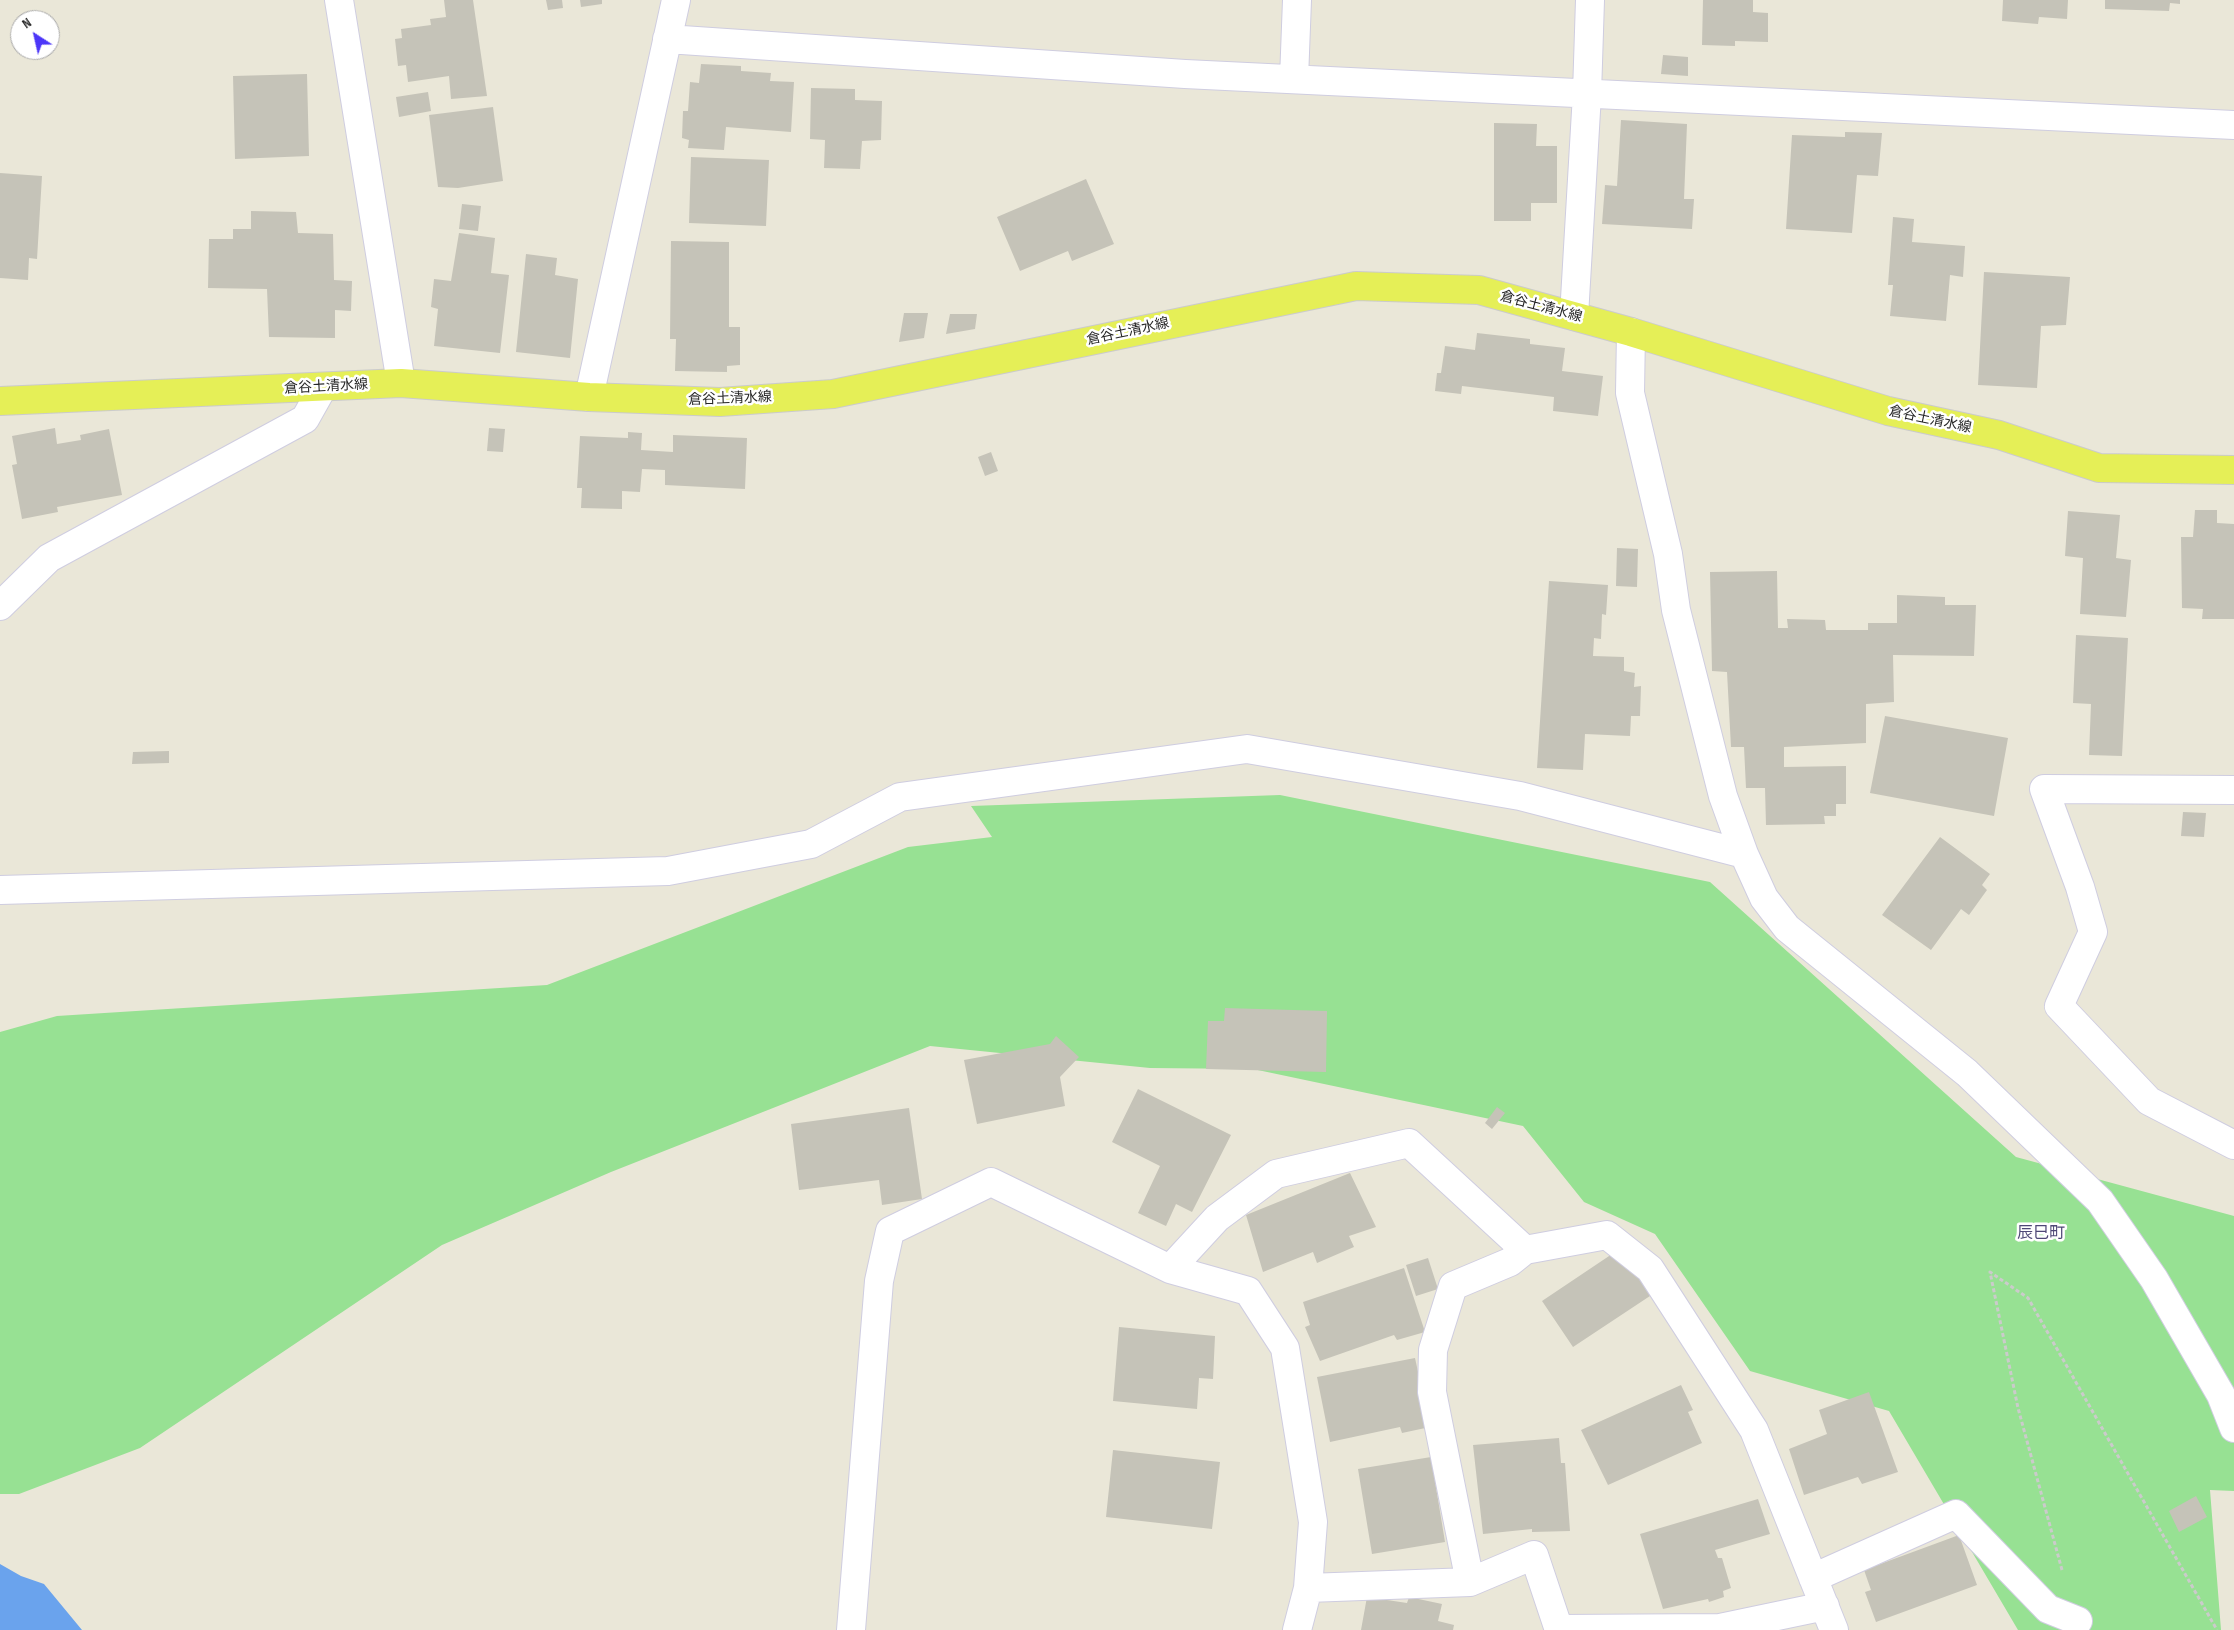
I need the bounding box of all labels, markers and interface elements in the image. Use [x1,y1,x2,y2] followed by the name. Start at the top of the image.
[10,10,60,60] north arrow
[19,14,35,32] text: N
[1498,288,1584,326] street label: 倉谷土清水線
[1085,315,1171,349] street label: 倉谷土清水線
[284,376,368,398] street label: 倉谷土清水線
[688,389,772,409] street label: 倉谷土清水線
[1887,403,1973,437] street label: 倉谷土清水線
[2017,1224,2065,1244] district label: 辰巳町

